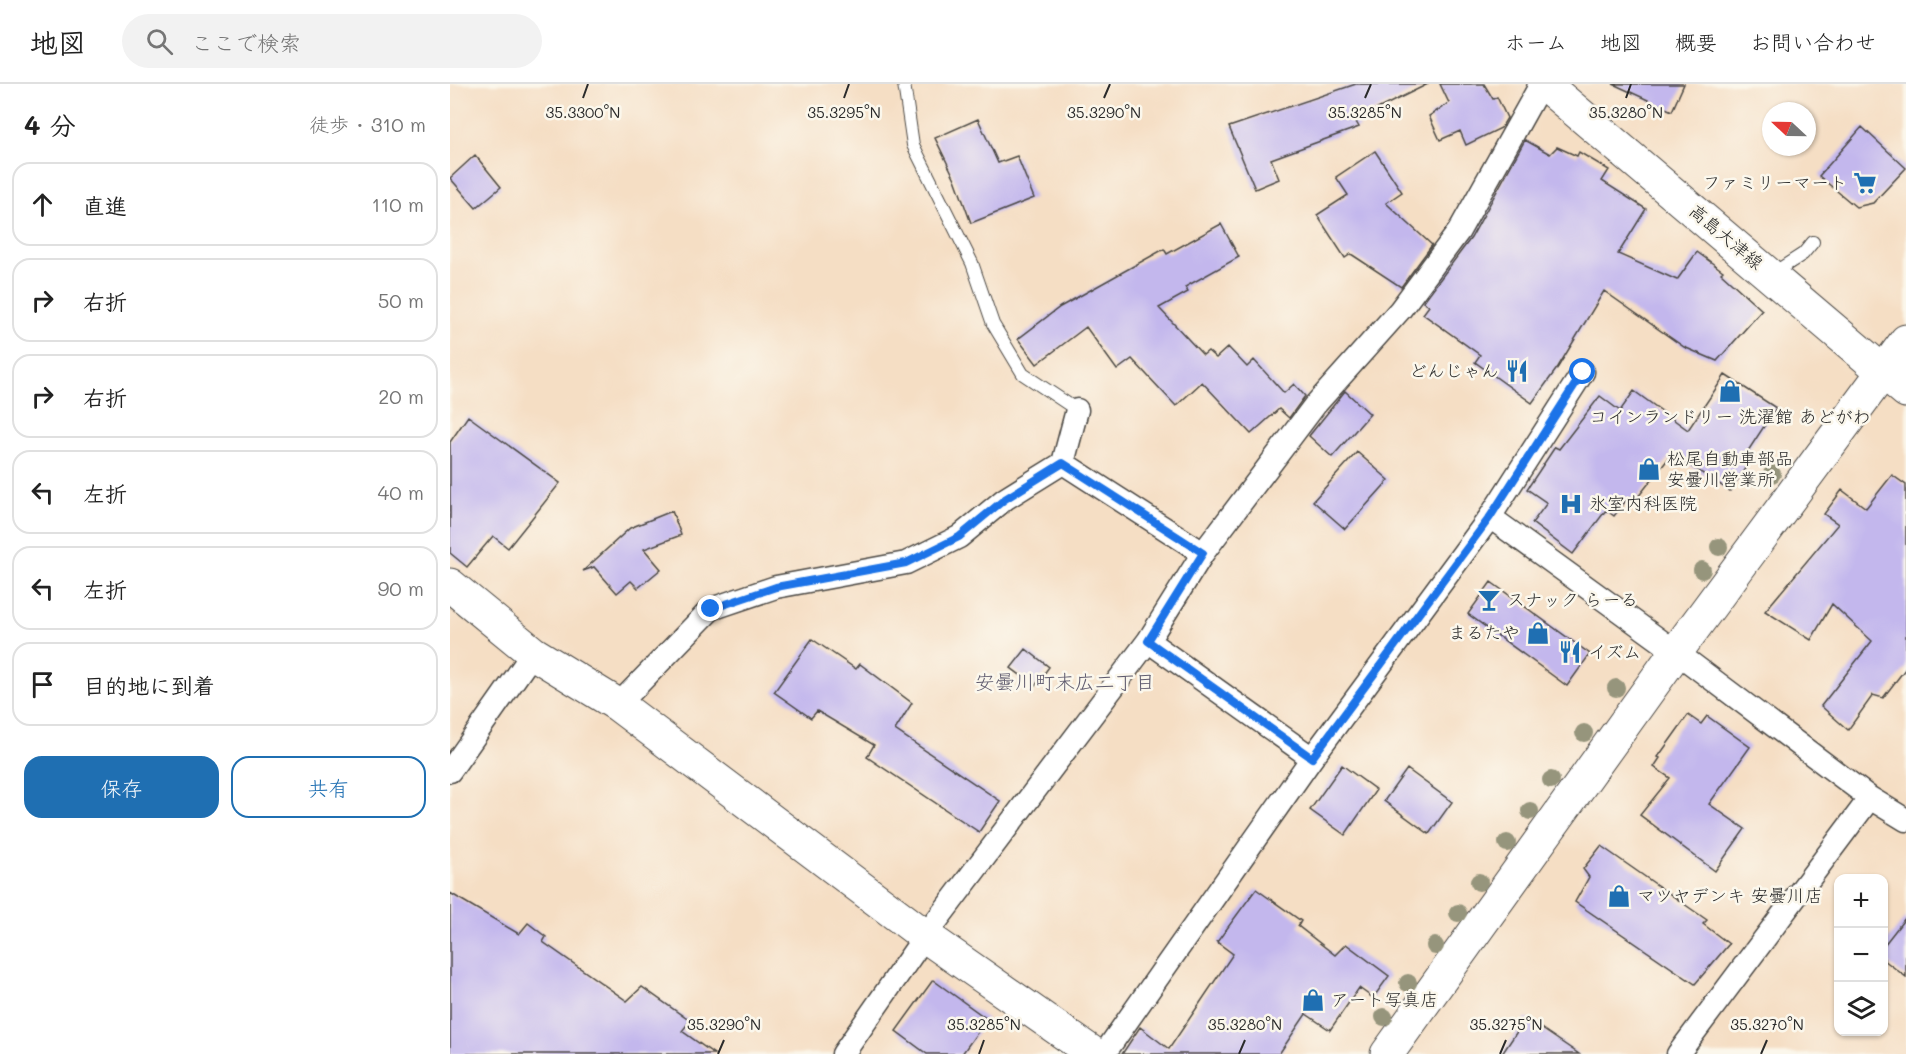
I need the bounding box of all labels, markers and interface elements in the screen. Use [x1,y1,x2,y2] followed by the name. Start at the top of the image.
[122,14,542,68] search box
[30,24,86,60] text: 地図
[143,25,176,58] icon: search
[191,28,301,57] text: ここで検索
[1505,28,1567,55] text: ホーム
[1600,28,1642,55] text: 地図
[1675,28,1717,55] text: 概要
[1750,28,1876,55] text: お問い合わせ
[546,102,620,122] text: 35.3300°N
[807,102,881,122] text: 35.3295°N
[1067,102,1141,122] text: 35.3290°N
[1328,102,1402,122] text: 35.3285°N
[1589,102,1663,122] text: 35.3280°N
[1762,102,1816,156] north arrow
[24,108,76,142] text: 4 分
[309,111,426,137] text: 徒歩 · 310 m
[1703,170,1847,194] place label: ファミリーマート
[1852,170,1878,196] supermarket icon: ファミリーマート
[26,188,59,221] icon: ahead
[83,191,127,220] text: 直進
[371,191,424,217] text: 110 m
[1684,198,1769,274] street label: 高島大津線
[26,284,59,317] icon: right
[83,287,127,316] text: 右折
[378,287,424,313] text: 50 m
[1409,358,1499,382] place label: どんじゃん
[1504,358,1530,384] restaurant icon: どんじゃん
[1569,358,1595,384] route start
[1717,378,1743,404] shop icon: コインランドリー 洗濯館 あどがわ
[26,380,59,413] icon: right
[83,383,127,412] text: 右折
[378,383,424,409] text: 20 m
[1589,404,1871,428] place label: コインランドリー 洗濯館 あどがわ
[1667,446,1793,491] place label: 松尾自動車部品 安曇川営業所
[1636,456,1662,482] shop icon: 松尾自動車部品 安曇川営業所
[26,476,59,509] icon: left
[83,479,127,508] text: 左折
[378,479,424,505] text: 40 m
[1558,491,1584,517] hospital icon: 氷室内科医院
[1589,491,1697,515] place label: 氷室内科医院
[26,572,59,605] icon: left
[83,575,127,604] text: 左折
[378,575,424,601] text: 90 m
[1476,587,1502,613] bar icon: スナック らーる
[1507,587,1638,611] place label: スナック らーる
[697,595,723,621] route end
[1448,620,1520,644] place label: まるたや
[1525,620,1551,646] shop icon: まるたや
[1557,639,1583,665] restaurant icon: イズム
[1588,639,1641,663] place label: イズム
[26,668,59,701] icon: arrive
[975,668,1155,694] district label: 安曇川町末広二丁目
[83,671,215,700] text: 目的地に到着
[24,756,219,818] button: 保存
[231,756,426,818] button: 共有
[1834,874,1888,1036] map controls
[1834,874,1888,928] button: +
[1606,883,1632,909] shop icon: マツヤデンキ 安曇川店
[1637,883,1823,907] place label: マツヤデンキ 安曇川店
[1834,928,1888,982] button: −
[1834,982,1888,1036] button: layers
[1300,987,1326,1013] shop icon: アート写真店
[1331,987,1438,1011] place label: アート写真店
[687,1014,761,1034] text: 35.3290°N
[947,1014,1021,1034] text: 35.3285°N
[1208,1014,1282,1034] text: 35.3280°N
[1469,1014,1543,1034] text: 35.3275°N
[1730,1014,1804,1034] text: 35.3270°N

